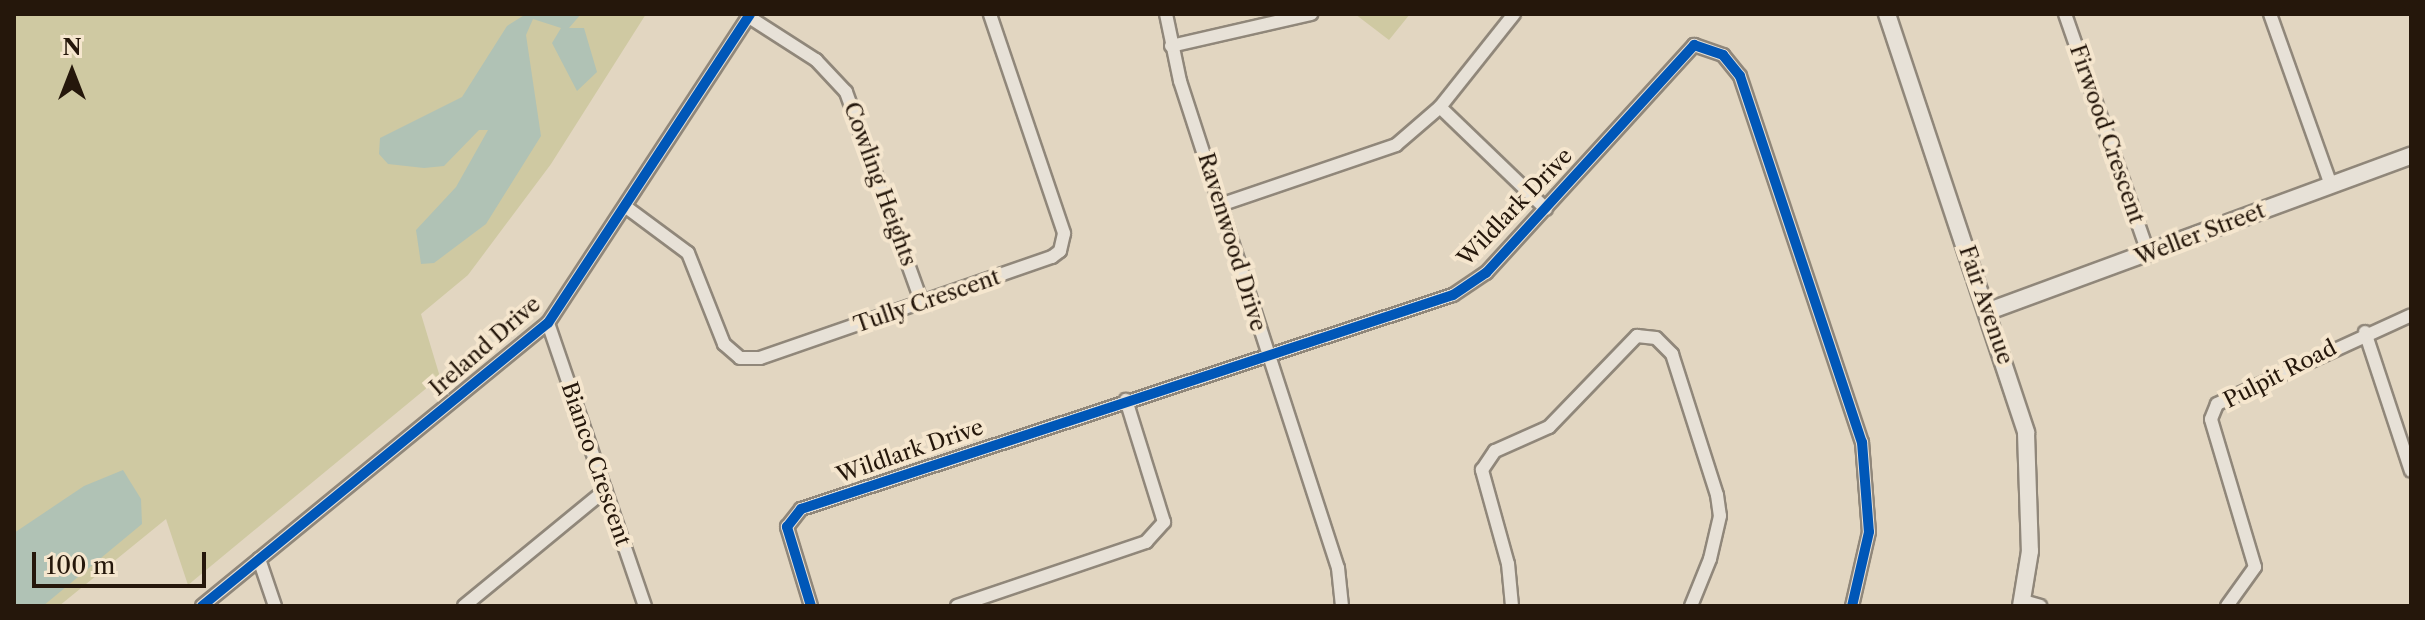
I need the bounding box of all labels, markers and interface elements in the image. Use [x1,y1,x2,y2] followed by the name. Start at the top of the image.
[32,32,112,112] north arrow
[62,34,82,61] text: N
[2064,41,2150,227] street label: Firwood Crescent
[838,98,922,270] street label: Cowling Heights
[1452,142,1578,272] street label: Wildlark Drive
[1192,150,1272,334] street label: Ravenwood Drive
[2131,197,2269,271] street label: Weller Street
[1953,242,2019,368] street label: Fair Avenue
[850,264,1004,338] street label: Tully Crescent
[424,291,546,401] street label: Ireland Drive
[2219,334,2341,414] street label: Pulpit Road
[556,379,636,549] street label: Bianco Crescent
[833,413,987,489] street label: Wildlark Drive
[36,536,210,586] scale bar
[46,551,115,580] text: 100 m

